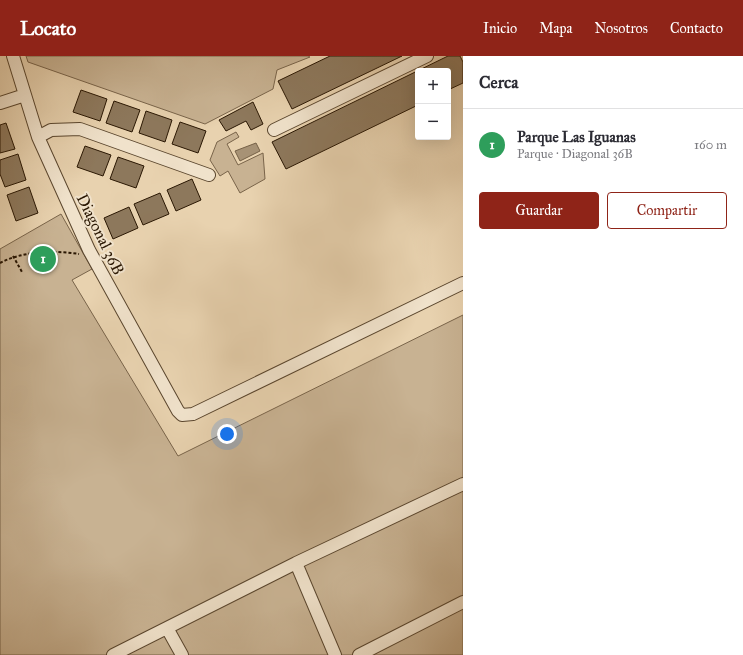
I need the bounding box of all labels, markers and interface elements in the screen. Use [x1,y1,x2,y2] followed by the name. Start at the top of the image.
[20,17,76,40] text: Locato
[483,20,517,37] text: Inicio
[539,20,572,37] text: Mapa
[594,20,648,37] text: Nosotros
[670,20,723,37] text: Contacto
[415,68,451,140] map controls
[415,68,451,104] button: +
[479,72,518,93] text: Cerca
[415,104,451,140] button: −
[517,128,636,146] text: Parque Las Iguanas
[489,137,495,153] text: 1
[694,137,727,153] text: 160 m
[517,146,633,162] text: Parque · Diagonal 36B
[72,191,128,278] street label: Diagonal 36B
[479,192,599,229] button: Guardar
[607,192,727,229] button: Compartir
[30,244,56,274] pin: 1
[217,424,237,444] your location

